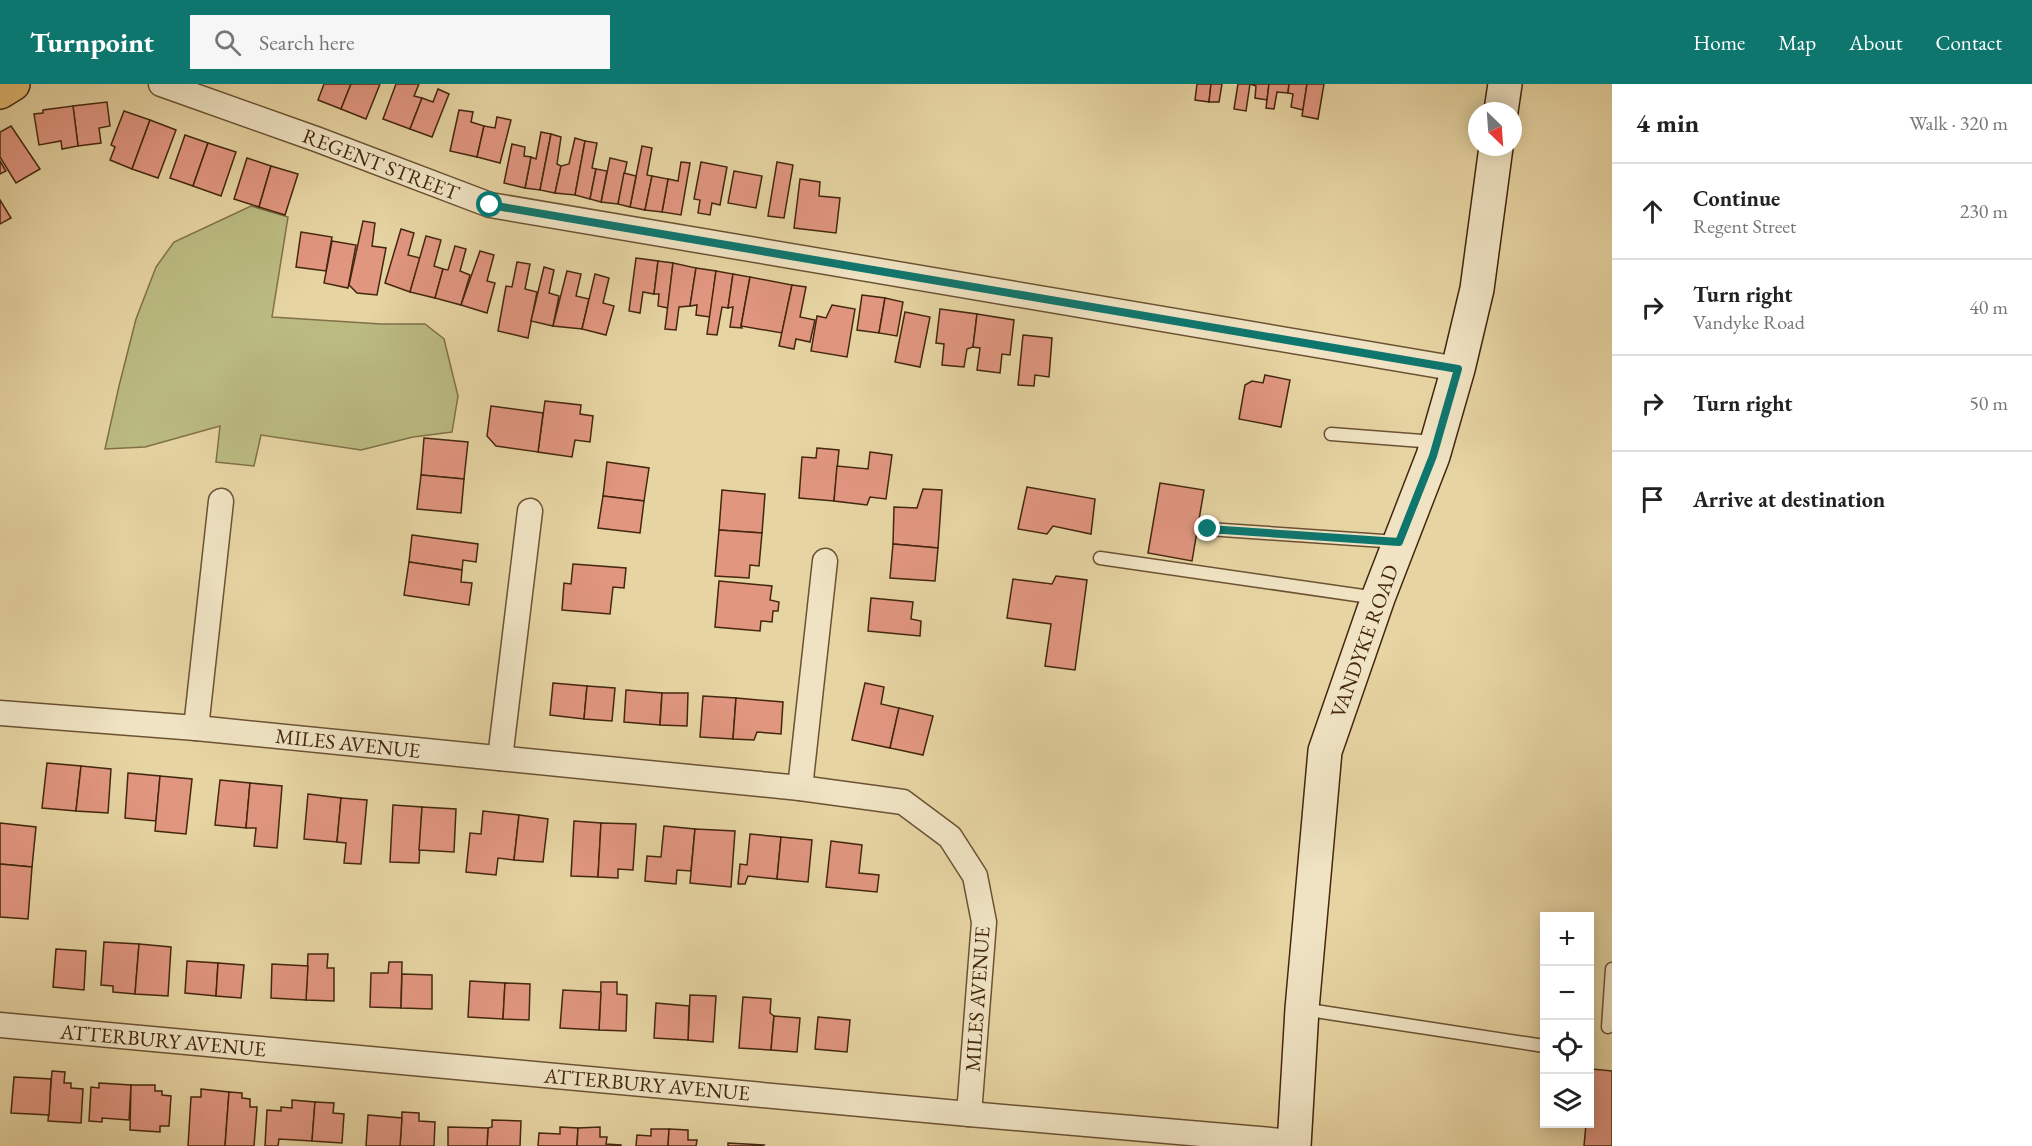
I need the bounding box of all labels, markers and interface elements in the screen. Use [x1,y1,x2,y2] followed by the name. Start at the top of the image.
[190,15,610,69] search box
[30,24,154,60] text: Turnpoint
[211,26,244,59] icon: search
[259,28,355,57] text: Search here
[1693,29,1745,56] text: Home
[1778,29,1816,56] text: Map
[1849,29,1902,56] text: About
[1935,29,2002,56] text: Contact
[1468,102,1522,156] north arrow
[1636,106,1699,140] text: 4 min
[1909,110,2008,136] text: Walk · 320 m
[299,122,464,207] street label: REGENT STREET
[1693,184,1780,213] text: Continue
[476,191,502,217] route start
[1636,195,1669,228] icon: ahead
[1960,198,2008,224] text: 230 m
[1693,213,1796,239] text: Regent Street
[1693,280,1792,309] text: Turn right
[1636,291,1669,324] icon: right
[1969,294,2008,320] text: 40 m
[1693,309,1805,335] text: Vandyke Road
[1636,387,1669,420] icon: right
[1693,389,1792,418] text: Turn right
[1969,390,2008,416] text: 50 m
[1636,483,1669,516] icon: arrive
[1693,485,1885,514] text: Arrive at destination
[1194,515,1220,541] route end
[1324,561,1404,721] street label: VANDYKE ROAD
[274,722,422,764] street label: MILES AVENUE
[1540,912,1594,1128] map controls
[1540,912,1594,966] button: +
[958,925,996,1073] street label: MILES AVENUE
[1540,966,1594,1020] button: −
[58,1017,267,1062] street label: ATTERBURY AVENUE
[1540,1020,1594,1074] button: locate
[542,1061,751,1106] street label: ATTERBURY AVENUE
[1540,1074,1594,1128] button: layers

